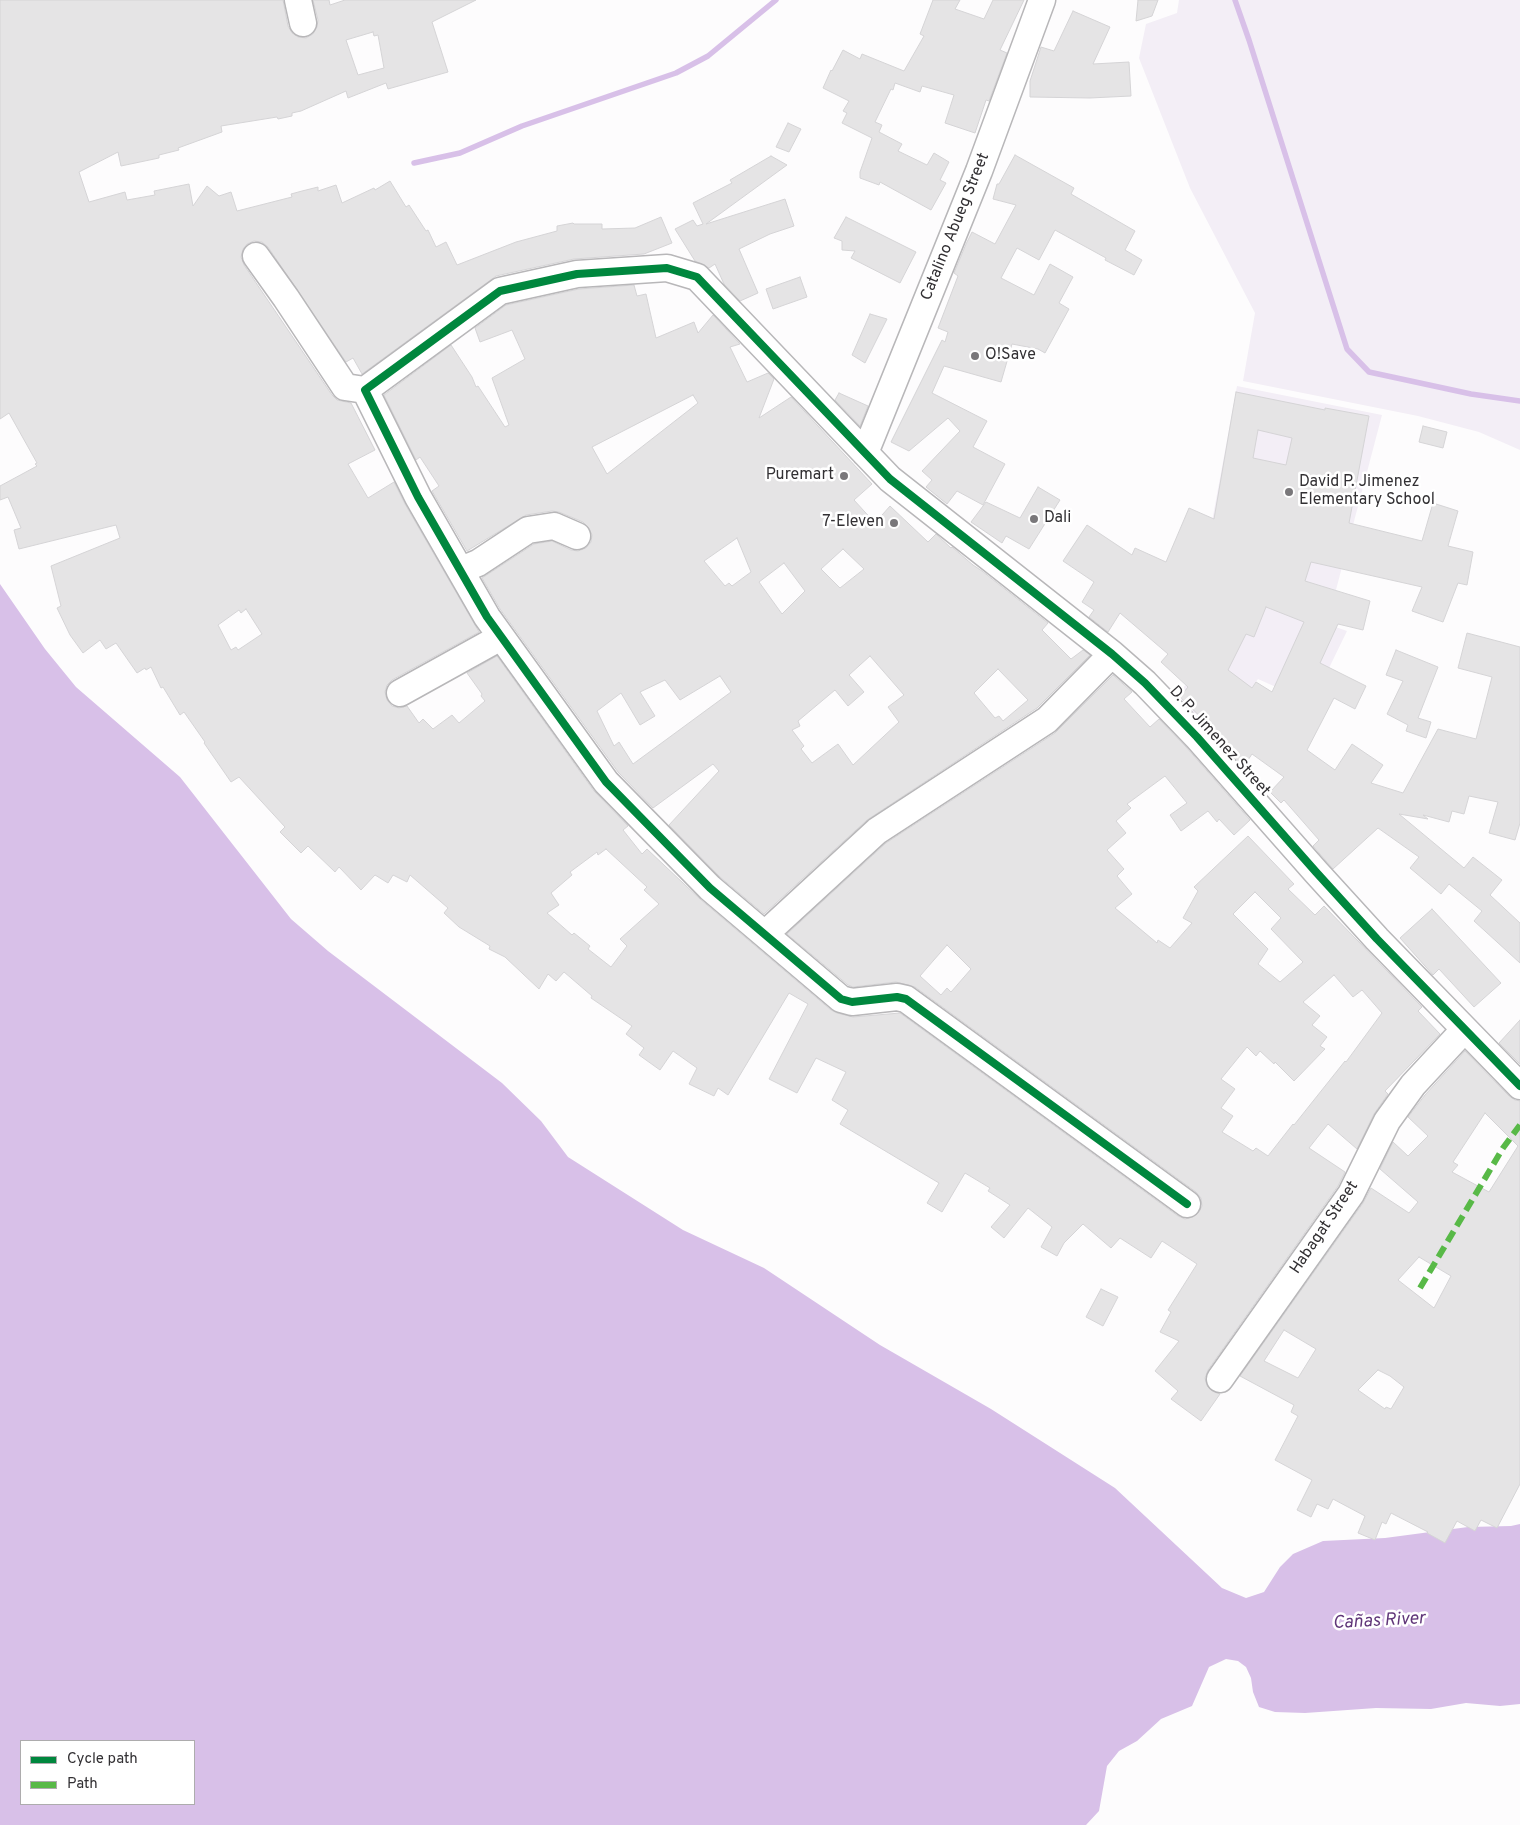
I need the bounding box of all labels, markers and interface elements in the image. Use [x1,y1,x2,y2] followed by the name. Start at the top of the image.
[918,150,994,304] street label: Catalino Abueg Street
[985,346,1036,366] place label: O!Save
[969,350,981,362] marker: O!Save
[766,466,834,486] place label: Puremart
[838,470,850,482] marker: Puremart
[1299,473,1435,511] place label: David P. Jimenez Elementary School
[1283,486,1295,498] marker: David P. Jimenez Elementary School
[1044,509,1071,529] place label: Dali
[822,513,884,533] place label: 7-Eleven
[1028,513,1040,525] marker: Dali
[888,517,900,529] marker: 7-Eleven
[1164,683,1274,801] street label: D. P. Jimenez Street
[1287,1178,1363,1278] street label: Habagat Street
[1332,1609,1426,1635] water label: Cañas River
[20,1740,195,1805] legend
[67,1750,138,1769] text: Cycle path
[67,1775,98,1794] text: Path

